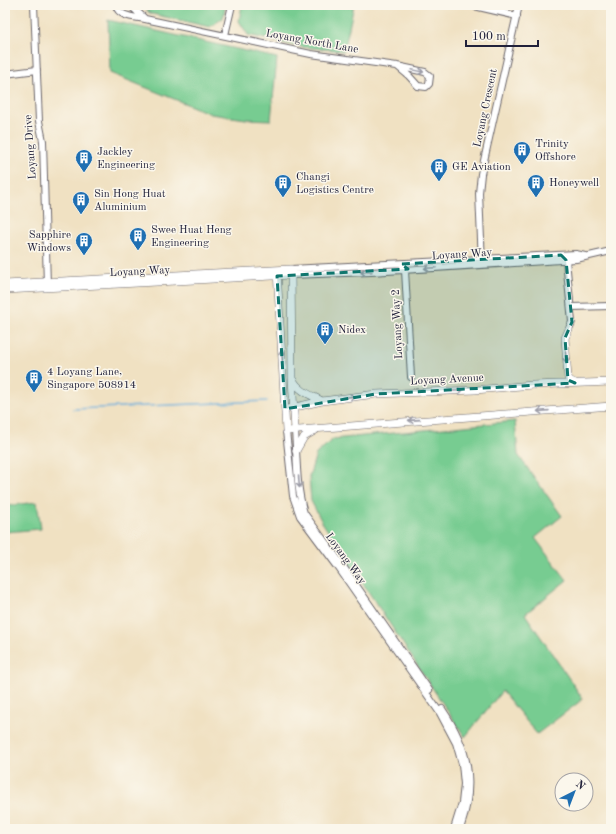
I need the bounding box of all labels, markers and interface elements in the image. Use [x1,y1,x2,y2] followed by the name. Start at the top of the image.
[466,22,538,48] scale bar
[265,28,359,56] street label: Loyang North Lane
[472,31,506,43] text: 100 m
[411,67,424,75] one-way arrow
[472,68,500,148] street label: Loyang Crescent
[23,114,39,180] street label: Loyang Drive
[535,139,576,163] place label: Trinity Offshore
[512,140,532,165] building icon: Trinity Offshore
[97,147,155,171] place label: Jackley Engineering
[74,148,94,173] building icon: Jackley Engineering
[429,157,449,182] building icon: GE Aviation
[452,162,511,173] place label: GE Aviation
[296,172,374,196] place label: Changi Logistics Centre
[273,173,293,198] building icon: Changi Logistics Centre
[526,173,546,198] building icon: Honeywell
[549,178,599,189] place label: Honeywell
[94,189,166,213] place label: Sin Hong Huat Aluminium
[71,190,91,215] building icon: Sin Hong Huat Aluminium
[151,225,232,249] place label: Swee Huat Heng Engineering
[128,226,148,251] building icon: Swee Huat Heng Engineering
[26,230,71,254] place label: Sapphire Windows
[74,231,94,256] building icon: Sapphire Windows
[431,247,493,263] street label: Loyang Way
[109,265,171,279] street label: Loyang Way
[424,265,437,272] one-way arrow
[360,268,373,276] one-way arrow
[391,289,405,359] street label: Loyang Way 2
[315,320,335,345] building icon: Nidex
[338,325,366,336] place label: Nidex
[278,350,285,363] one-way arrow
[563,350,570,363] one-way arrow
[47,367,136,391] place label: 4 Loyang Lane, Singapore 508914
[24,368,44,393] building icon: 4 Loyang Lane, Singapore 508914
[410,373,484,387] street label: Loyang Avenue
[450,387,463,394] one-way arrow
[342,394,355,401] one-way arrow
[537,407,550,414] one-way arrow
[408,417,421,424] one-way arrow
[295,475,302,488] one-way arrow
[323,531,367,587] street label: Loyang Way
[554,772,594,812] north arrow
[573,779,587,793] text: N

